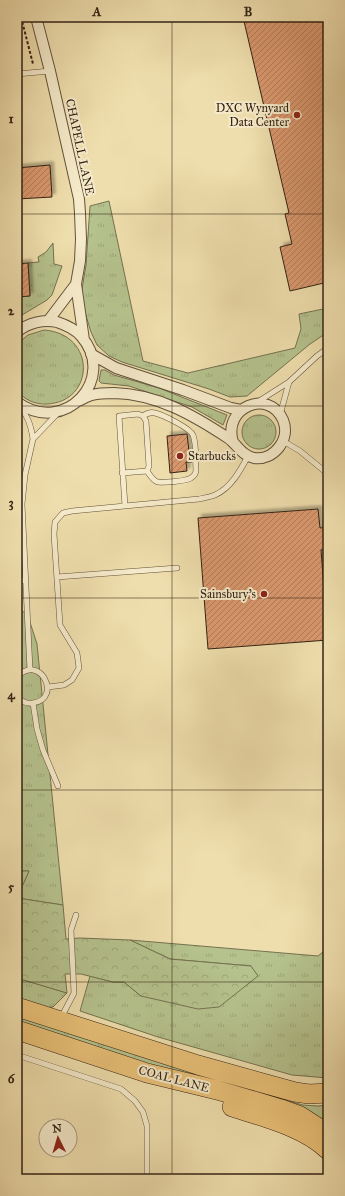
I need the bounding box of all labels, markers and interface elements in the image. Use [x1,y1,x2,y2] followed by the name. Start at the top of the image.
[92,4,102,20] text: A
[244,4,253,20] text: B
[63,97,97,197] street label: CHAPELL LANE
[216,101,289,129] place label: DXC Wynyard Data Center
[292,110,302,120] marker: DXC Wynyard Data Center
[8,111,14,127] text: 1
[8,303,15,319] text: 2
[188,449,236,463] place label: Starbucks
[175,451,185,461] marker: Starbucks
[8,495,14,511] text: 3
[200,587,256,601] place label: Sainsbury's
[259,589,269,599] marker: Sainsbury's
[7,687,15,703] text: 4
[8,879,15,895] text: 5
[137,1063,211,1095] street label: COAL LANE
[8,1071,16,1087] text: 6
[38,1118,78,1158] north arrow
[52,1122,63,1135] text: N

